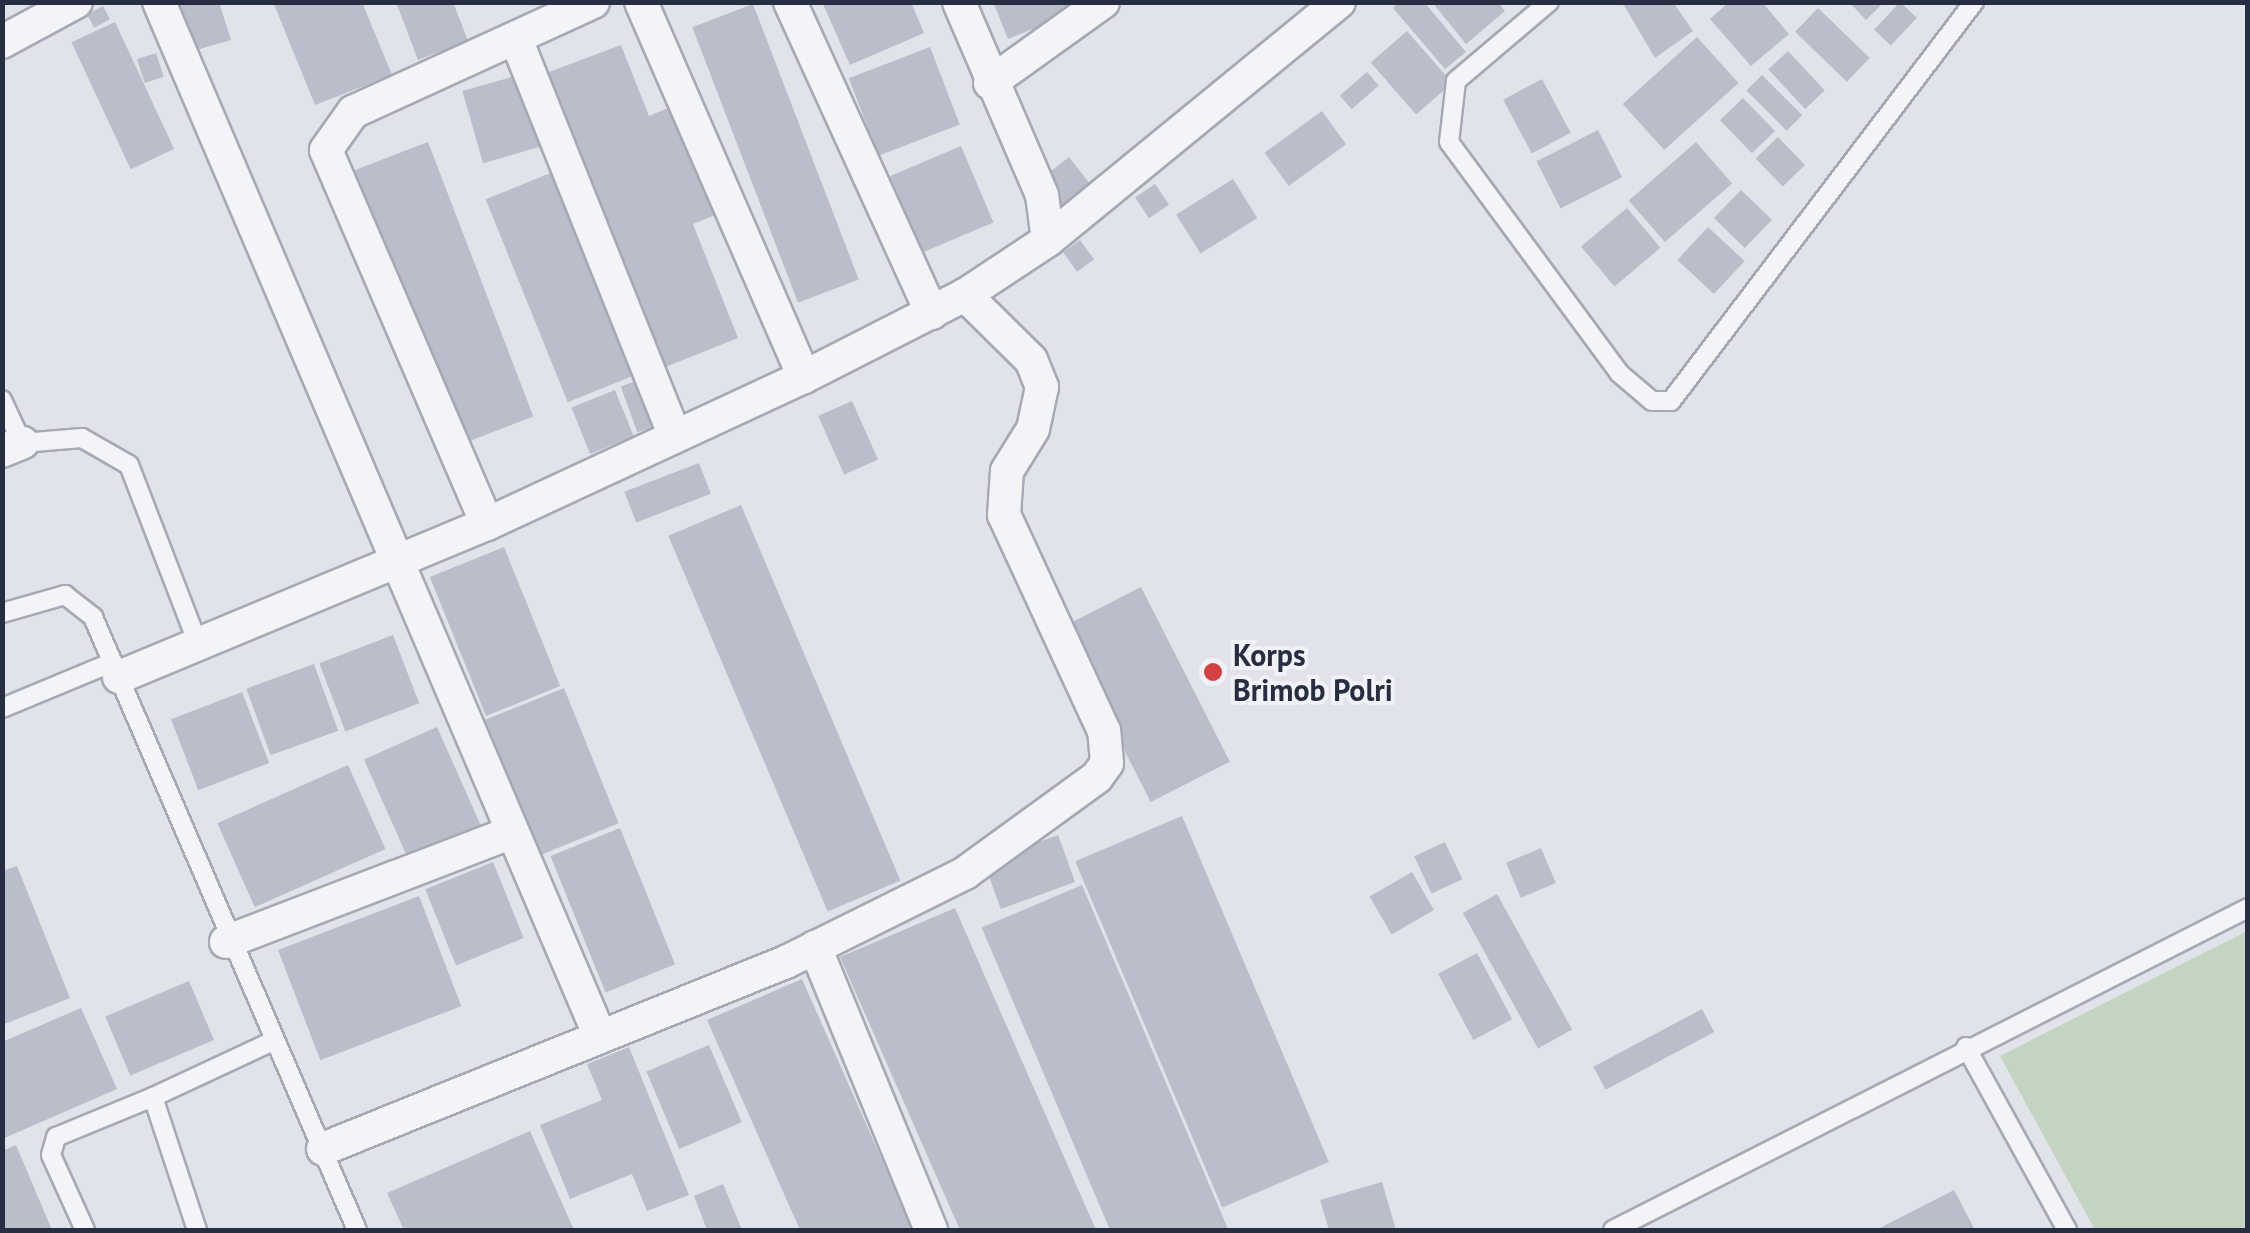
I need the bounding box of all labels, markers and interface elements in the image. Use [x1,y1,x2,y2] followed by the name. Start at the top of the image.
[1233,637,1393,708] place label: Korps Brimob Polri
[1202,661,1224,683] marker: Korps Brimob Polri

